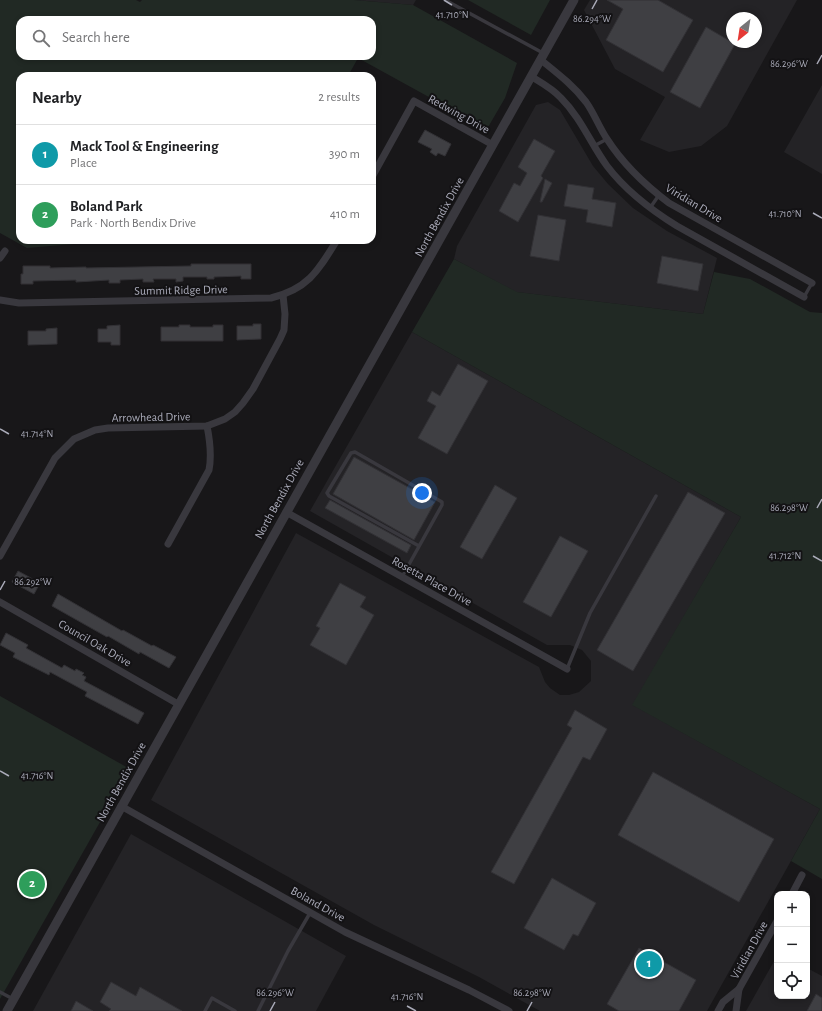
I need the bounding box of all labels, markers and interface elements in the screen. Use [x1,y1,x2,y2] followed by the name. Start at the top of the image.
[435,10,469,20] text: 41.710°N
[726,12,762,48] north arrow
[573,14,611,24] text: 86.294°W
[16,16,376,60] search box
[30,27,52,49] icon: search
[62,30,130,45] text: Search here
[770,59,808,69] text: 86.296°W
[32,89,82,106] text: Nearby
[318,91,360,104] text: 2 results
[426,92,492,136] street label: Redwing Drive
[70,139,219,154] text: Mack Tool & Engineering
[43,148,47,161] text: 1
[329,148,360,161] text: 390 m
[70,157,97,170] text: Place
[412,175,466,259] street label: North Bendix Drive
[663,181,725,225] street label: Viridian Drive
[70,199,143,214] text: Boland Park
[42,208,48,221] text: 2
[330,208,360,221] text: 410 m
[768,209,802,219] text: 41.710°N
[70,217,196,230] text: Park · North Bendix Drive
[134,283,228,297] street label: Summit Ridge Drive
[111,410,191,424] street label: Arrowhead Drive
[21,429,53,439] text: 41.714°N
[252,457,306,541] street label: North Bendix Drive
[412,483,432,503] your location
[770,503,808,513] text: 86.298°W
[769,551,801,561] text: 41.712°N
[390,554,474,608] street label: Rosetta Place Drive
[14,577,52,587] text: 86.292°W
[56,617,134,669] street label: Council Oak Drive
[94,740,148,824] street label: North Bendix Drive
[21,771,53,781] text: 41.716°N
[19,869,45,899] pin: 2
[289,884,347,924] street label: Boland Drive
[774,891,810,999] map controls
[774,891,810,927] button: +
[728,919,770,981] street label: Viridian Drive
[774,927,810,963] button: −
[636,949,662,979] pin: 1
[774,963,810,999] button: locate
[256,988,294,998] text: 86.296°W
[513,988,551,998] text: 86.298°W
[391,992,423,1002] text: 41.716°N

